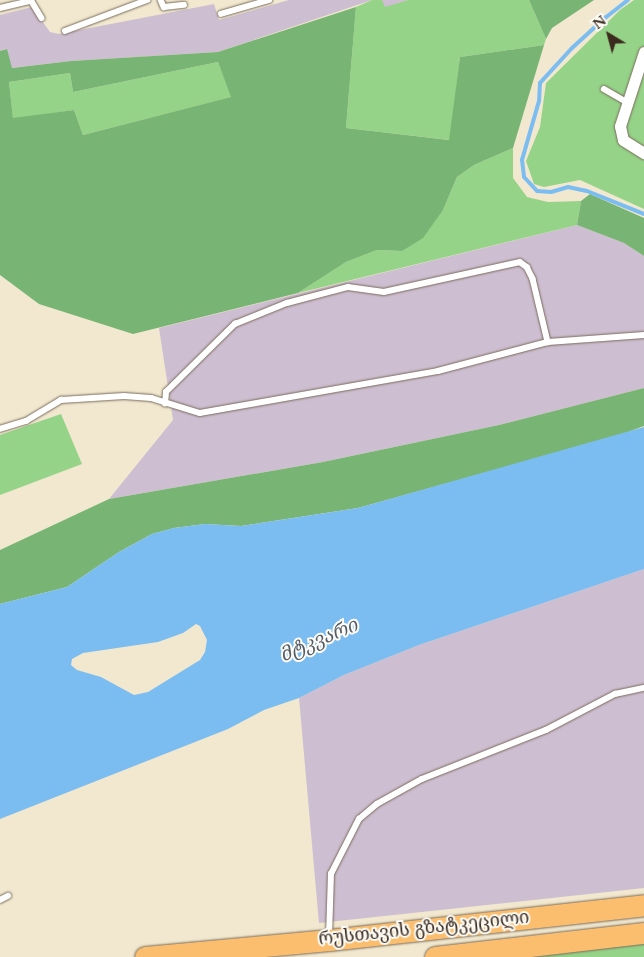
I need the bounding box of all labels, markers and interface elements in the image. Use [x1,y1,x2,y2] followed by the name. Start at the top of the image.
[584,10,634,60] north arrow
[589,11,610,34] text: N
[277,614,361,668] water label: მტკვარი
[318,907,530,951] street label: რუსთავის გზატკეცილი

